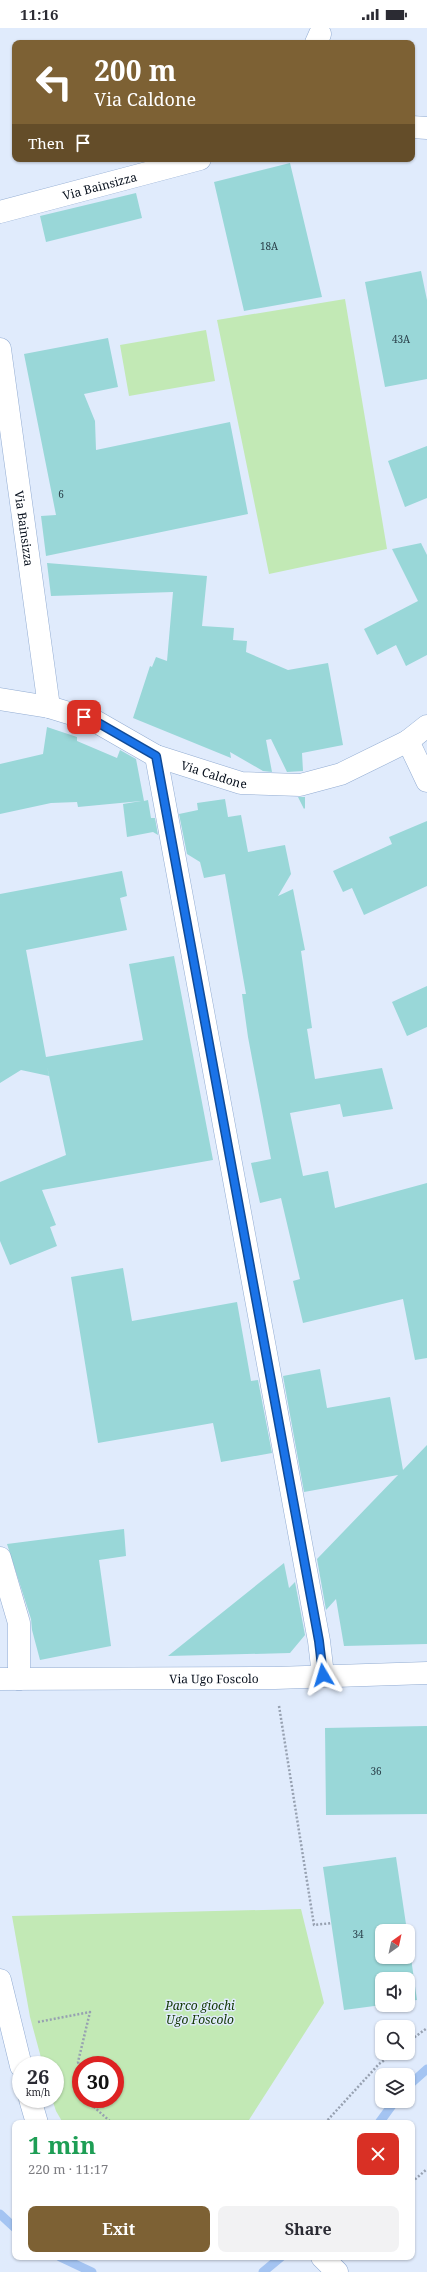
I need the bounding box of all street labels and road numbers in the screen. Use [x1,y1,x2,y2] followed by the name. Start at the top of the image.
[60,168,139,204] street label: Via Bainsizza
[11,489,38,568] street label: Via Bainsizza
[179,756,247,792] street label: Via Caldone
[169,1670,259,1687] street label: Via Ugo Foscolo

